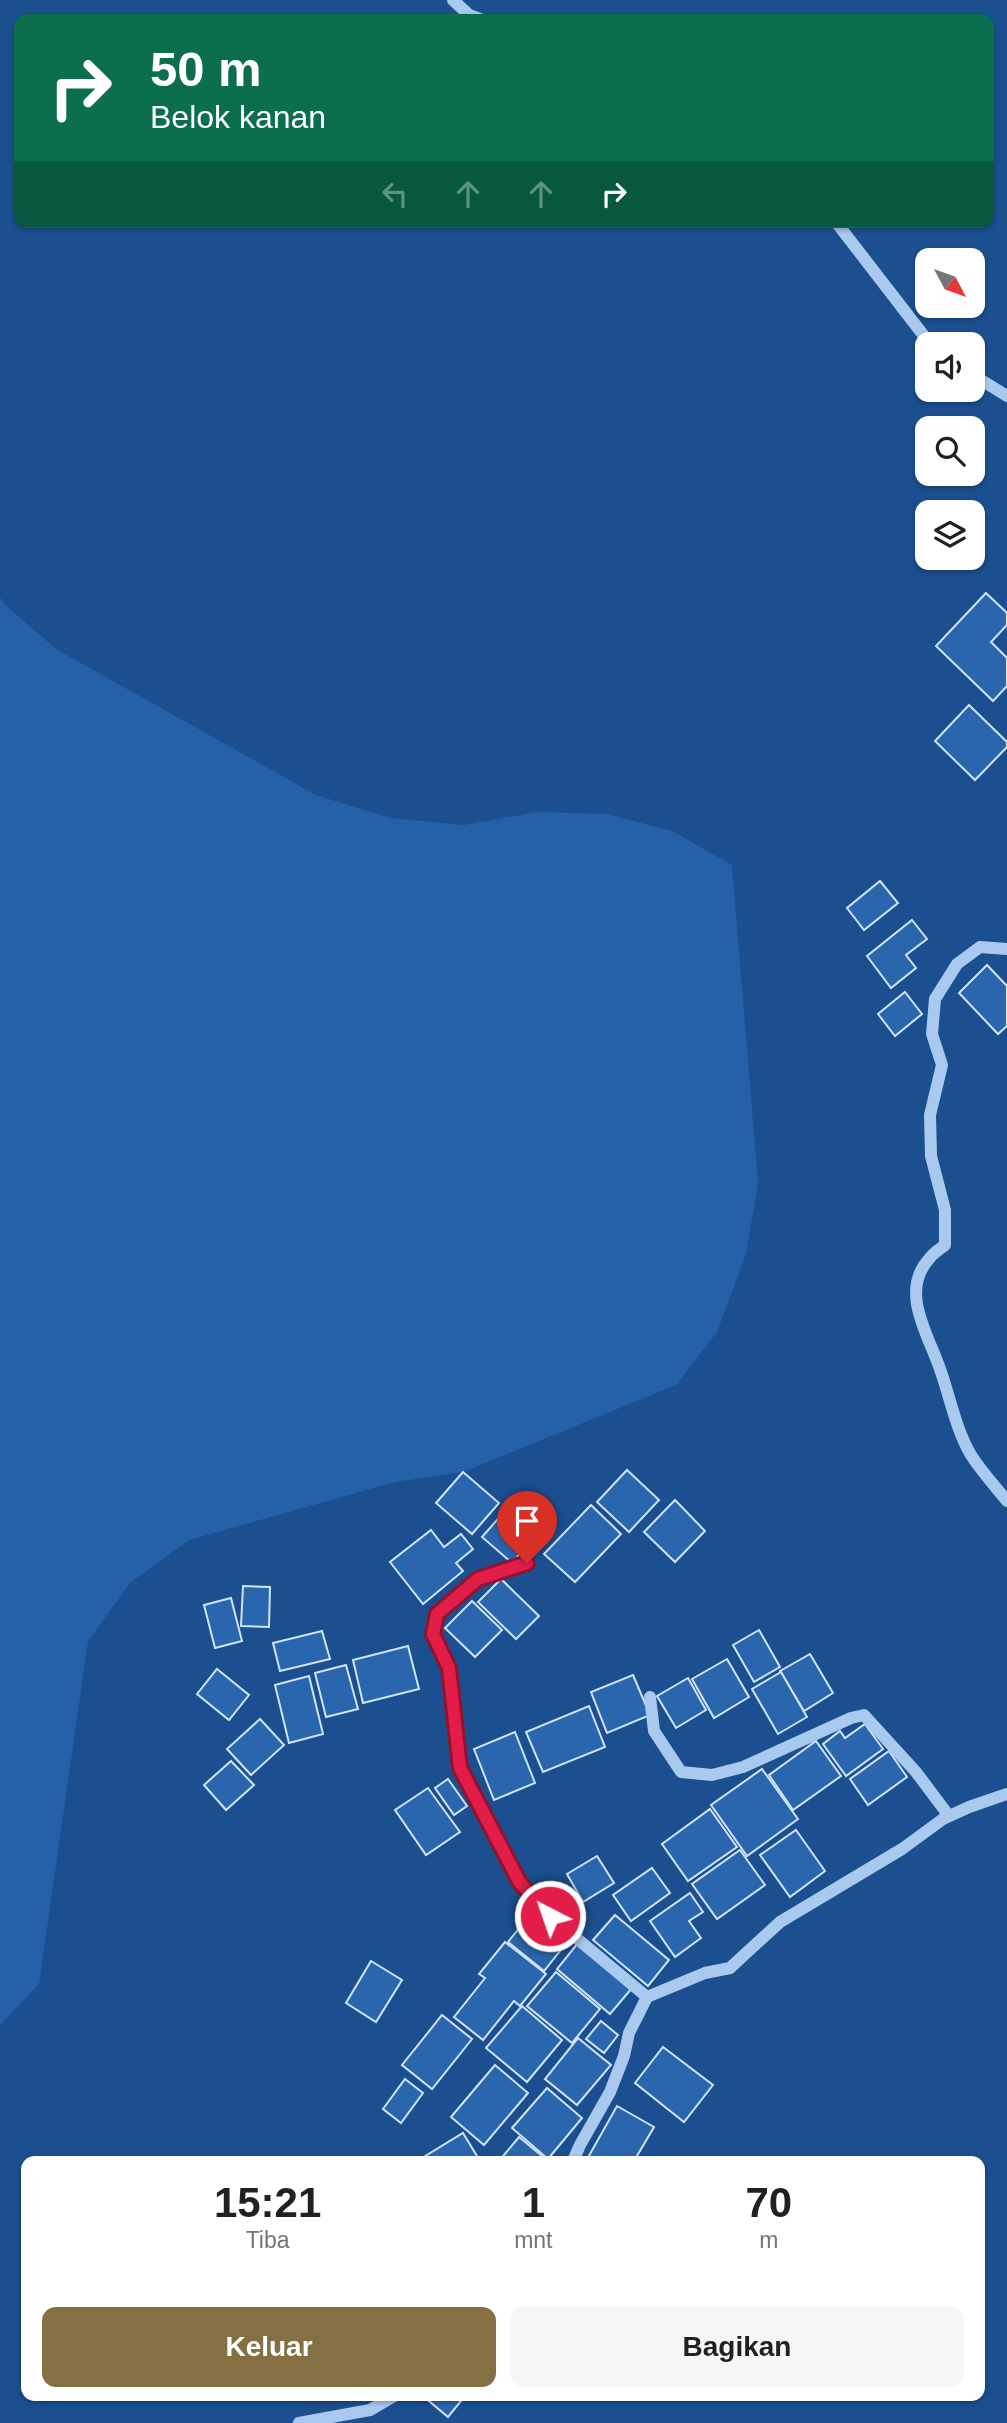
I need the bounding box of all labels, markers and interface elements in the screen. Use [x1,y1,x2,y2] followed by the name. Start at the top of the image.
[35,42,126,133] icon: right
[150,42,262,96] text: 50 m
[150,99,326,135] text: Belok kanan
[376,175,414,213] icon: left
[449,175,487,213] icon: ahead
[522,175,560,213] icon: ahead
[595,175,633,213] icon: right
[915,248,985,318] north arrow
[915,248,985,570] map controls
[915,332,985,402] button: sound
[915,416,985,486] button: search
[915,500,985,570] button: layers
[497,1491,557,1563] pin
[508,1502,546,1540] icon: arrive
[513,1879,587,1953] position arrow
[214,2179,321,2226] text: 15:21
[522,2179,545,2226] text: 1
[745,2179,792,2226] text: 70
[246,2227,290,2253] text: Tiba
[514,2227,553,2253] text: mnt
[759,2227,778,2253] text: m
[42,2307,496,2387] button: Keluar
[510,2307,964,2387] button: Bagikan

